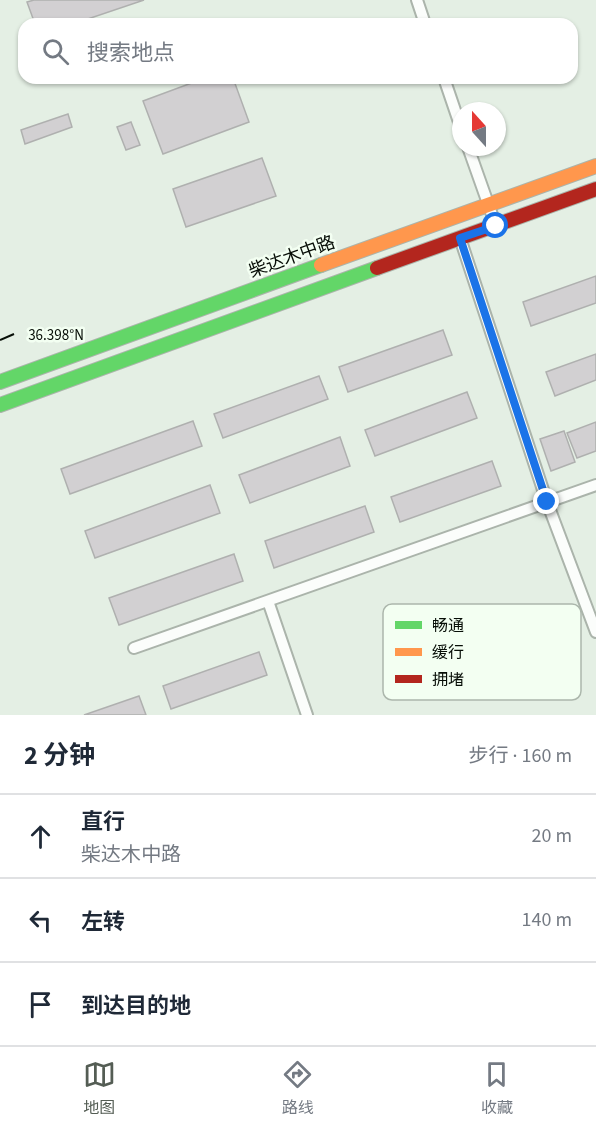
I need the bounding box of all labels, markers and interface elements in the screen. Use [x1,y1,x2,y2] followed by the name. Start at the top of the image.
[18,18,578,84] search box
[39,35,72,68] icon: search
[87,37,175,69] text: 搜索地点
[452,102,506,156] north arrow
[482,212,508,238] route start
[245,230,339,284] street label: 柴达木中路
[28,325,84,346] text: 36.398°N
[533,488,559,514] route end
[383,604,581,700] legend
[432,615,464,637] text: 畅通
[432,642,464,664] text: 缓行
[432,669,464,691] text: 拥堵
[24,737,95,774] text: 2 分钟
[469,742,572,770] text: 步行 · 160 m
[81,806,125,838] text: 直行
[24,820,57,853] icon: ahead
[532,822,572,850] text: 20 m
[81,841,181,869] text: 柴达木中路
[24,904,57,937] icon: left
[81,906,125,938] text: 左转
[522,906,572,934] text: 140 m
[24,988,57,1021] icon: arrive
[81,990,191,1022] text: 到达目的地
[83,1058,116,1119] tab: 地图
[281,1058,314,1119] tab: 路线
[480,1058,513,1119] tab: 收藏

